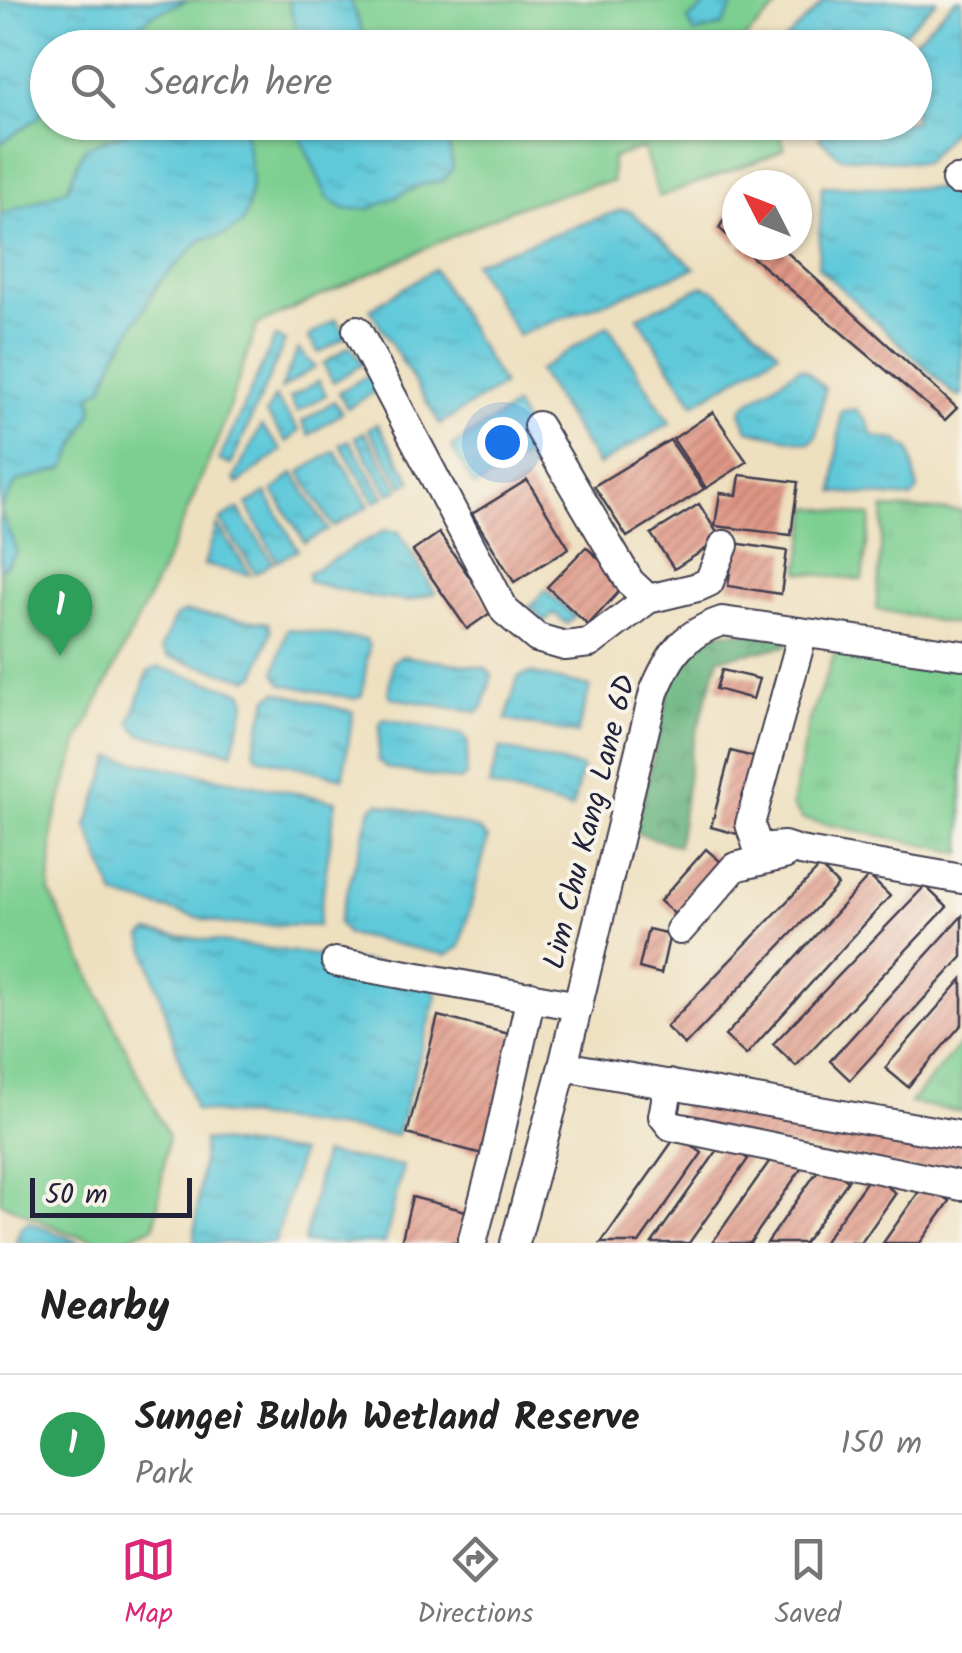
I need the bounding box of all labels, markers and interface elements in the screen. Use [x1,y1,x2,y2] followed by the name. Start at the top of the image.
[30,30,932,140] search box
[145,55,332,115] text: Search here
[65,58,120,113] icon: search
[722,170,812,260] north arrow
[477,417,528,468] your location
[28,574,92,656] pin: 1
[531,670,651,974] street label: Lim Chu Kang Lane 6D
[30,1173,192,1218] scale bar
[45,1173,108,1218] text: 50 m
[40,1275,169,1342] text: Nearby
[135,1389,640,1449] text: Sungei Buloh Wetland Reserve
[68,1419,77,1470] text: 1
[840,1419,922,1470] text: 150 m
[135,1449,193,1500] text: Park
[121,1532,176,1637] tab: Map
[417,1532,533,1637] tab: Directions
[775,1532,841,1637] tab: Saved

